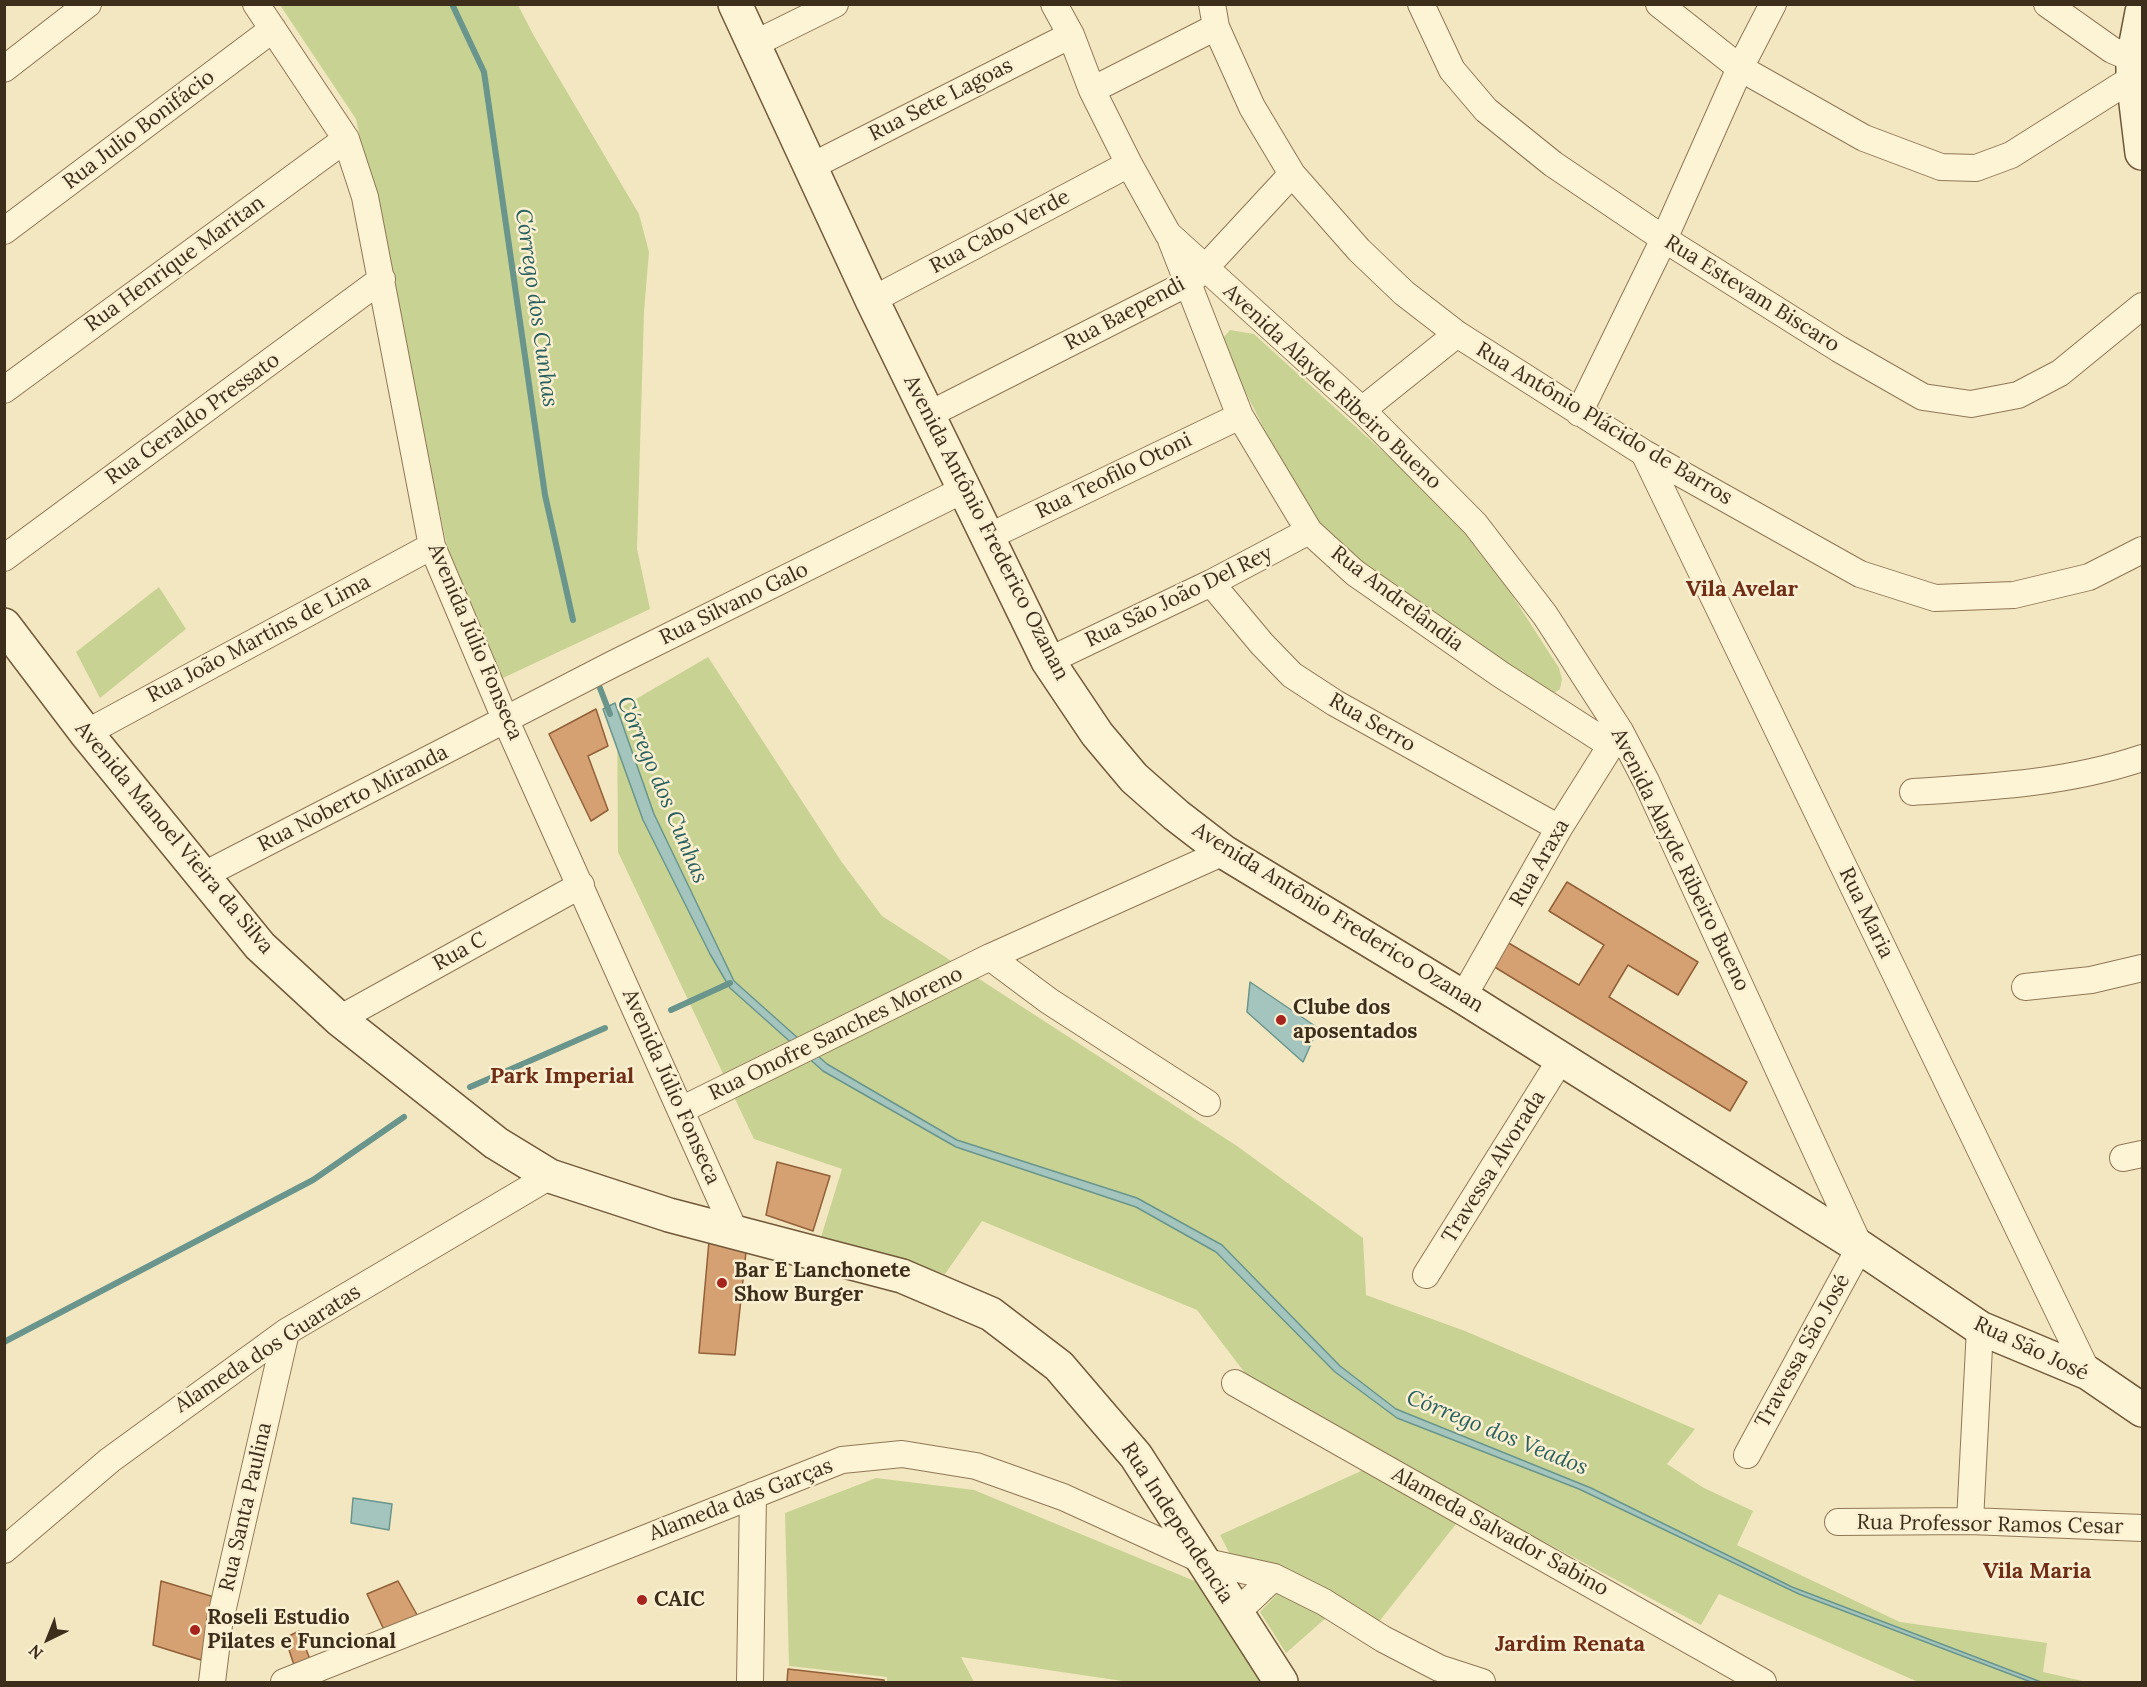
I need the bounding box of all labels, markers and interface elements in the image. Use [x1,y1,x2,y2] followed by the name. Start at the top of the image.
[865,53,1017,147] street label: Rua Sete Lagoas
[58,65,220,195] street label: Rua Julio Bonifácio
[926,185,1074,279] street label: Rua Cabo Verde
[80,190,270,338] street label: Rua Henrique Maritan
[509,207,563,409] water label: Córrego dos Cunhas
[1660,230,1844,358] street label: Rua Estevam Biscaro
[1061,272,1189,356] street label: Rua Baependi
[1218,279,1446,495] street label: Avenida Alayde Ribeiro Bueno
[1471,337,1737,511] street label: Rua Antônio Plácido de Barros
[101,347,285,491] street label: Rua Geraldo Pressato
[898,371,1074,685] street label: Avenida Antônio Frederico Ozanan
[1032,427,1196,525] street label: Rua Teofilo Otoni
[422,540,528,744] street label: Avenida Júlio Fonseca
[1081,541,1277,653] street label: Rua São João Del Rey
[1326,541,1468,657] street label: Rua Andrelândia
[656,557,812,651] street label: Rua Silvano Galo
[143,569,375,709] street label: Rua João Martins de Lima
[1686,577,1798,603] district label: Vila Avelar
[1324,688,1420,758] street label: Rua Serro
[611,693,713,887] water label: Córrego dos Cunhas
[69,717,279,959] street label: Avenida Manoel Vieira da Silva
[1605,725,1755,995] street label: Avenida Alayde Ribeiro Bueno
[254,740,452,858] street label: Rua Noberto Miranda
[1505,815,1575,911] street label: Rua Araxa
[1188,818,1488,1018] street label: Avenida Antônio Frederico Ozanan
[1833,863,1899,963] street label: Rua Maria
[429,927,491,977] street label: Rua C
[705,961,967,1107] street label: Rua Onofre Sanches Moreno
[617,985,725,1189] street label: Avenida Júlio Fonseca
[1293,995,1418,1045] place label: Clube dos aposentados
[1274,1013,1288,1027] marker: Clube dos aposentados
[490,1064,634,1090] district label: Park Imperial
[1437,1086,1551,1248] street label: Travessa Alvorada
[734,1258,911,1308] place label: Bar E Lanchonete Show Burger
[1750,1270,1856,1432] street label: Travessa São José
[715,1276,729,1290] marker: Bar E Lanchonete Show Burger
[170,1279,366,1419] street label: Alameda dos Guaratas
[1970,1311,2092,1387] street label: Rua São José
[1402,1385,1592,1481] water label: Córrego dos Veados
[214,1420,278,1594] street label: Rua Santa Paulina
[1116,1438,1238,1608] street label: Rua Independencia
[646,1453,836,1547] street label: Alameda das Garças
[1387,1462,1613,1602] street label: Alameda Salvador Sabino
[1856,1510,2124,1540] street label: Rua Professor Ramos Cesar
[1983,1559,2091,1585] district label: Vila Maria
[654,1587,705,1613] place label: CAIC
[635,1593,649,1607] marker: CAIC
[207,1605,396,1655] place label: Roseli Estudio Pilates e Funcional
[18,1609,78,1669] north arrow
[188,1623,202,1637] marker: Roseli Estudio Pilates e Funcional
[1495,1632,1645,1658] district label: Jardim Renata
[24,1641,47,1664] text: N

